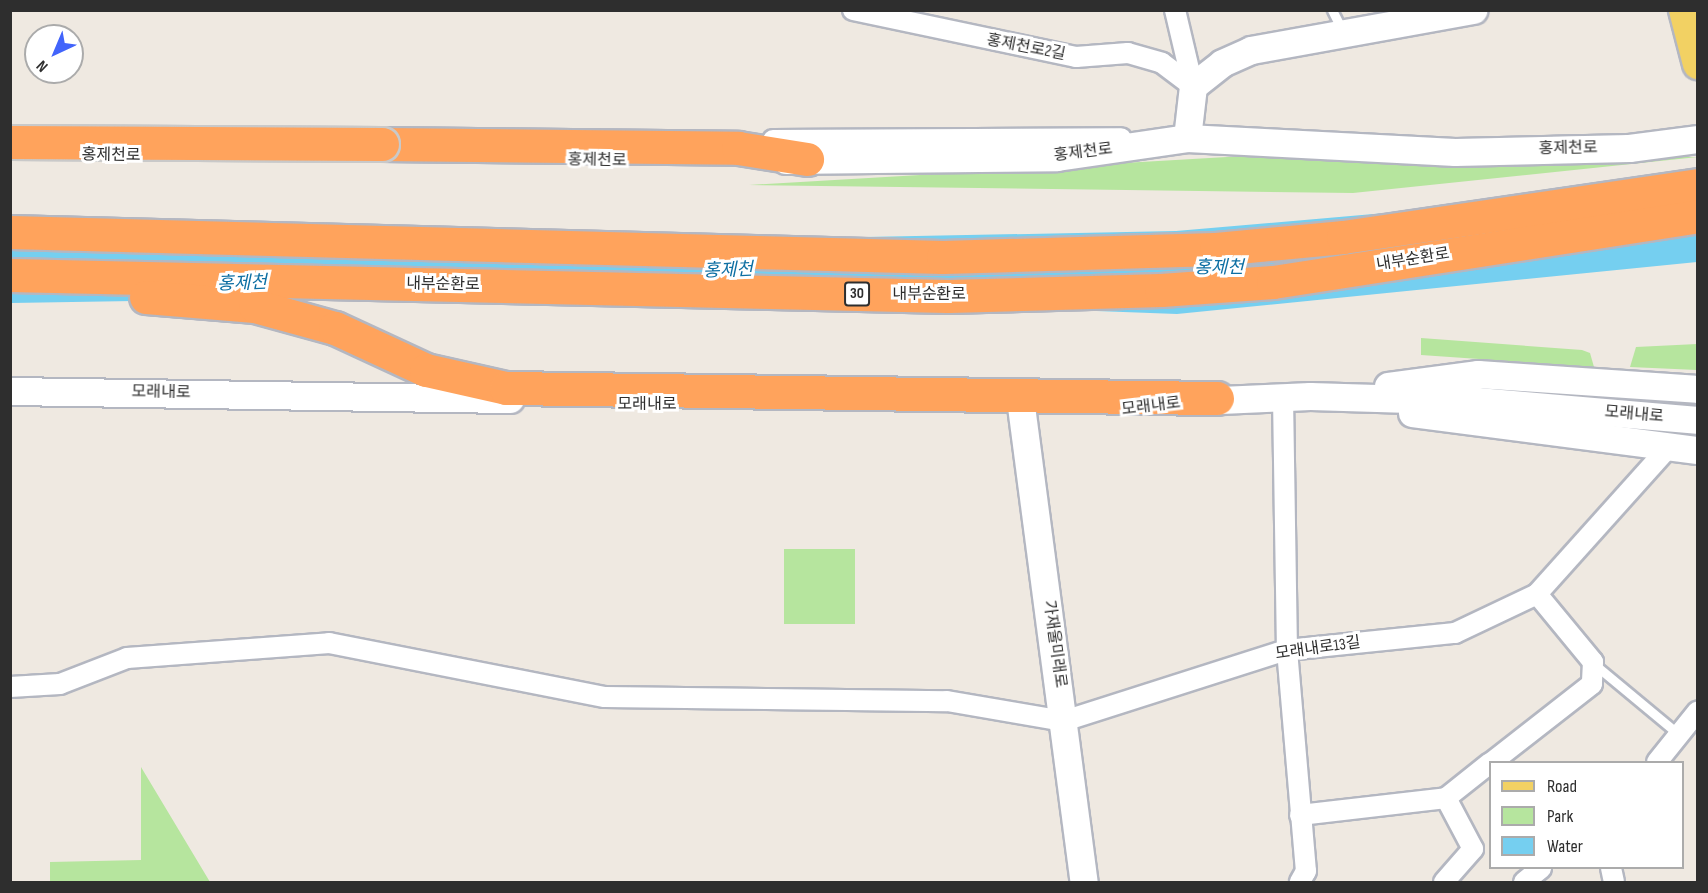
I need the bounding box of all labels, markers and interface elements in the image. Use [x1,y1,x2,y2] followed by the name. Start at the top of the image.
[24,24,84,84] north arrow
[985,31,1067,65] street label: 홍제천로2길
[33,56,52,76] text: N
[1538,139,1598,159] street label: 홍제천로
[1053,140,1113,166] street label: 홍제천로
[81,146,141,166] street label: 홍제천로
[567,151,627,171] street label: 홍제천로
[1375,245,1451,275] street label: 내부순환로
[1194,257,1244,279] water label: 홍제천
[703,259,753,283] water label: 홍제천
[217,272,267,296] water label: 홍제천
[406,275,480,295] street label: 내부순환로
[844,282,870,306] road number: 30
[892,285,966,305] street label: 내부순환로
[131,383,191,403] street label: 모래내로
[1121,394,1181,420] street label: 모래내로
[618,395,676,415] street label: 모래내로
[1604,403,1664,427] street label: 모래내로
[1038,599,1070,689] street label: 가재울미래로
[1274,634,1362,664] street label: 모래내로13길
[1489,761,1684,869] legend
[1547,776,1577,797] text: Road
[1547,806,1573,827] text: Park
[1547,836,1583,857] text: Water

